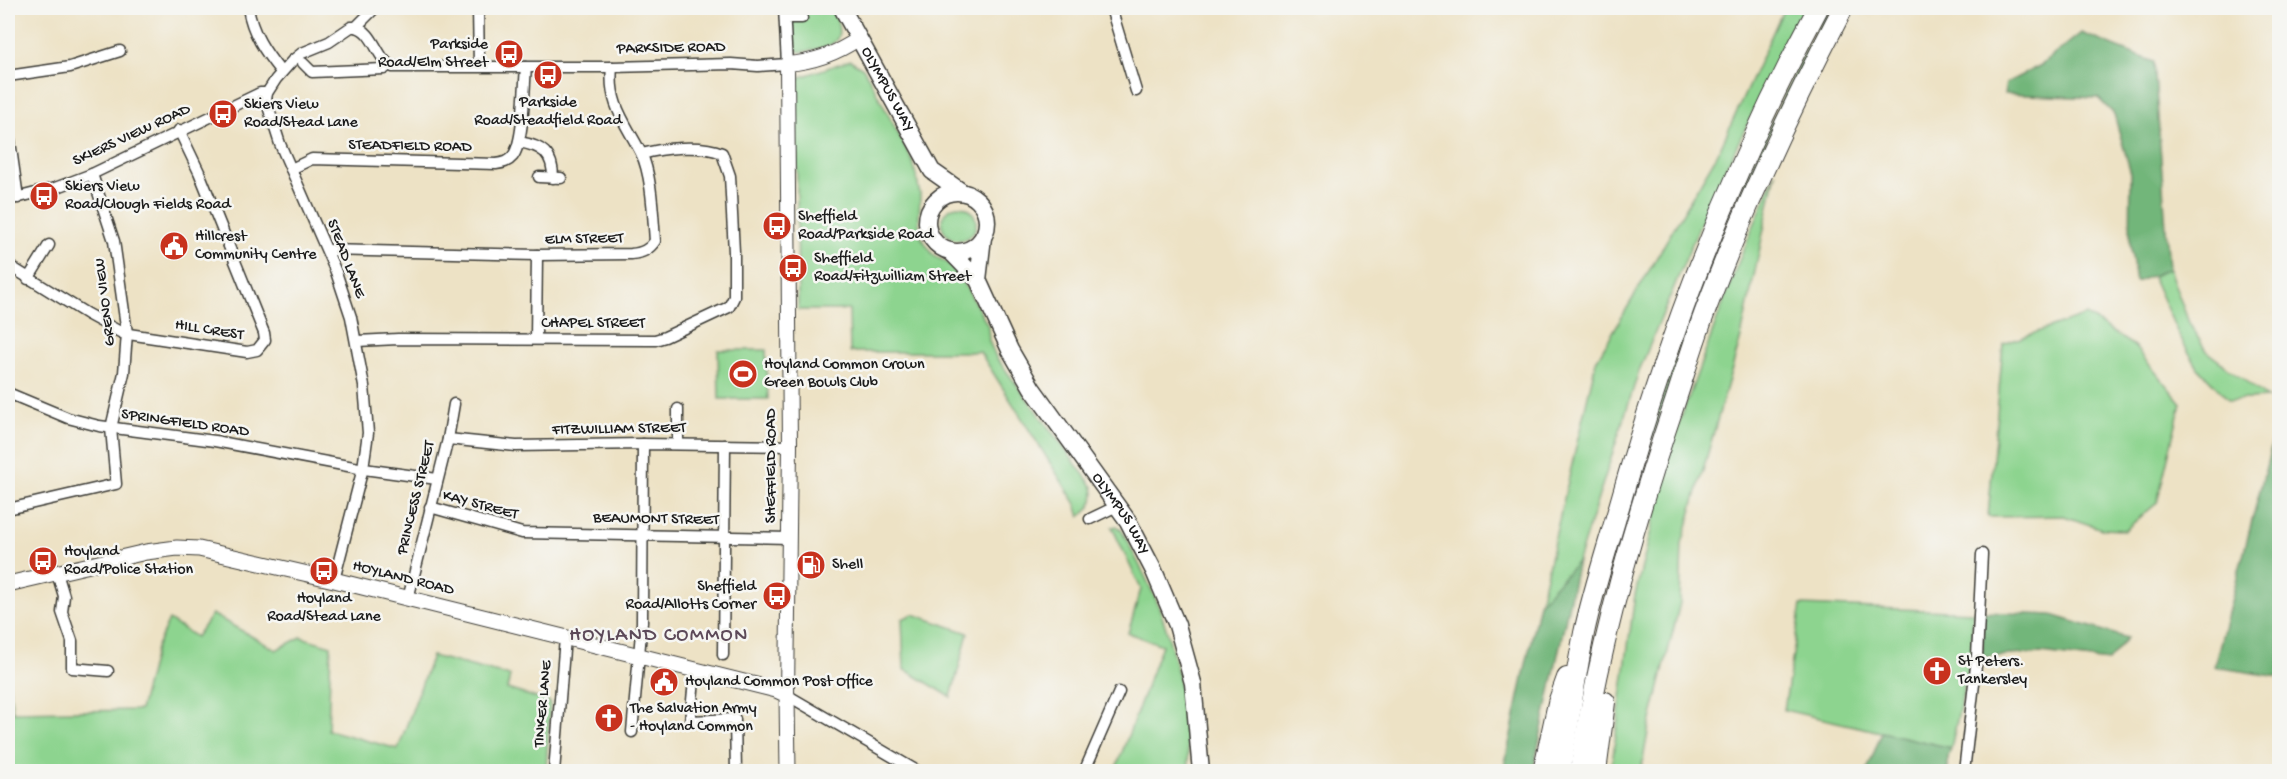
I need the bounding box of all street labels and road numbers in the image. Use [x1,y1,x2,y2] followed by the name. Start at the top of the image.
[615,39,726,59] street label: PARKSIDE ROAD
[856,44,918,135] street label: OLYMPUS WAY
[70,100,194,172] street label: SKIERS VIEW ROAD
[348,136,472,158] street label: STEADFIELD ROAD
[321,217,369,302] street label: STEAD LANE
[544,230,624,250] street label: ELM STREET
[91,256,121,347] street label: GRENO VIEW
[541,315,646,334] street label: CHAPEL STREET
[173,316,245,346] street label: HILL CREST
[120,406,251,442] street label: SPRINGFIELD ROAD
[763,408,782,523] street label: SHEFFIELD ROAD
[551,419,687,441] street label: FITZWILLIAM STREET
[393,438,441,558] street label: PRINCESS STREET
[1087,469,1153,558] street label: OLYMPUS WAY
[440,487,521,525] street label: KAY STREET
[592,509,720,531] street label: BEAUMONT STREET
[350,557,456,601] street label: HOYLAND ROAD
[531,659,557,749] street label: TINKER LANE

